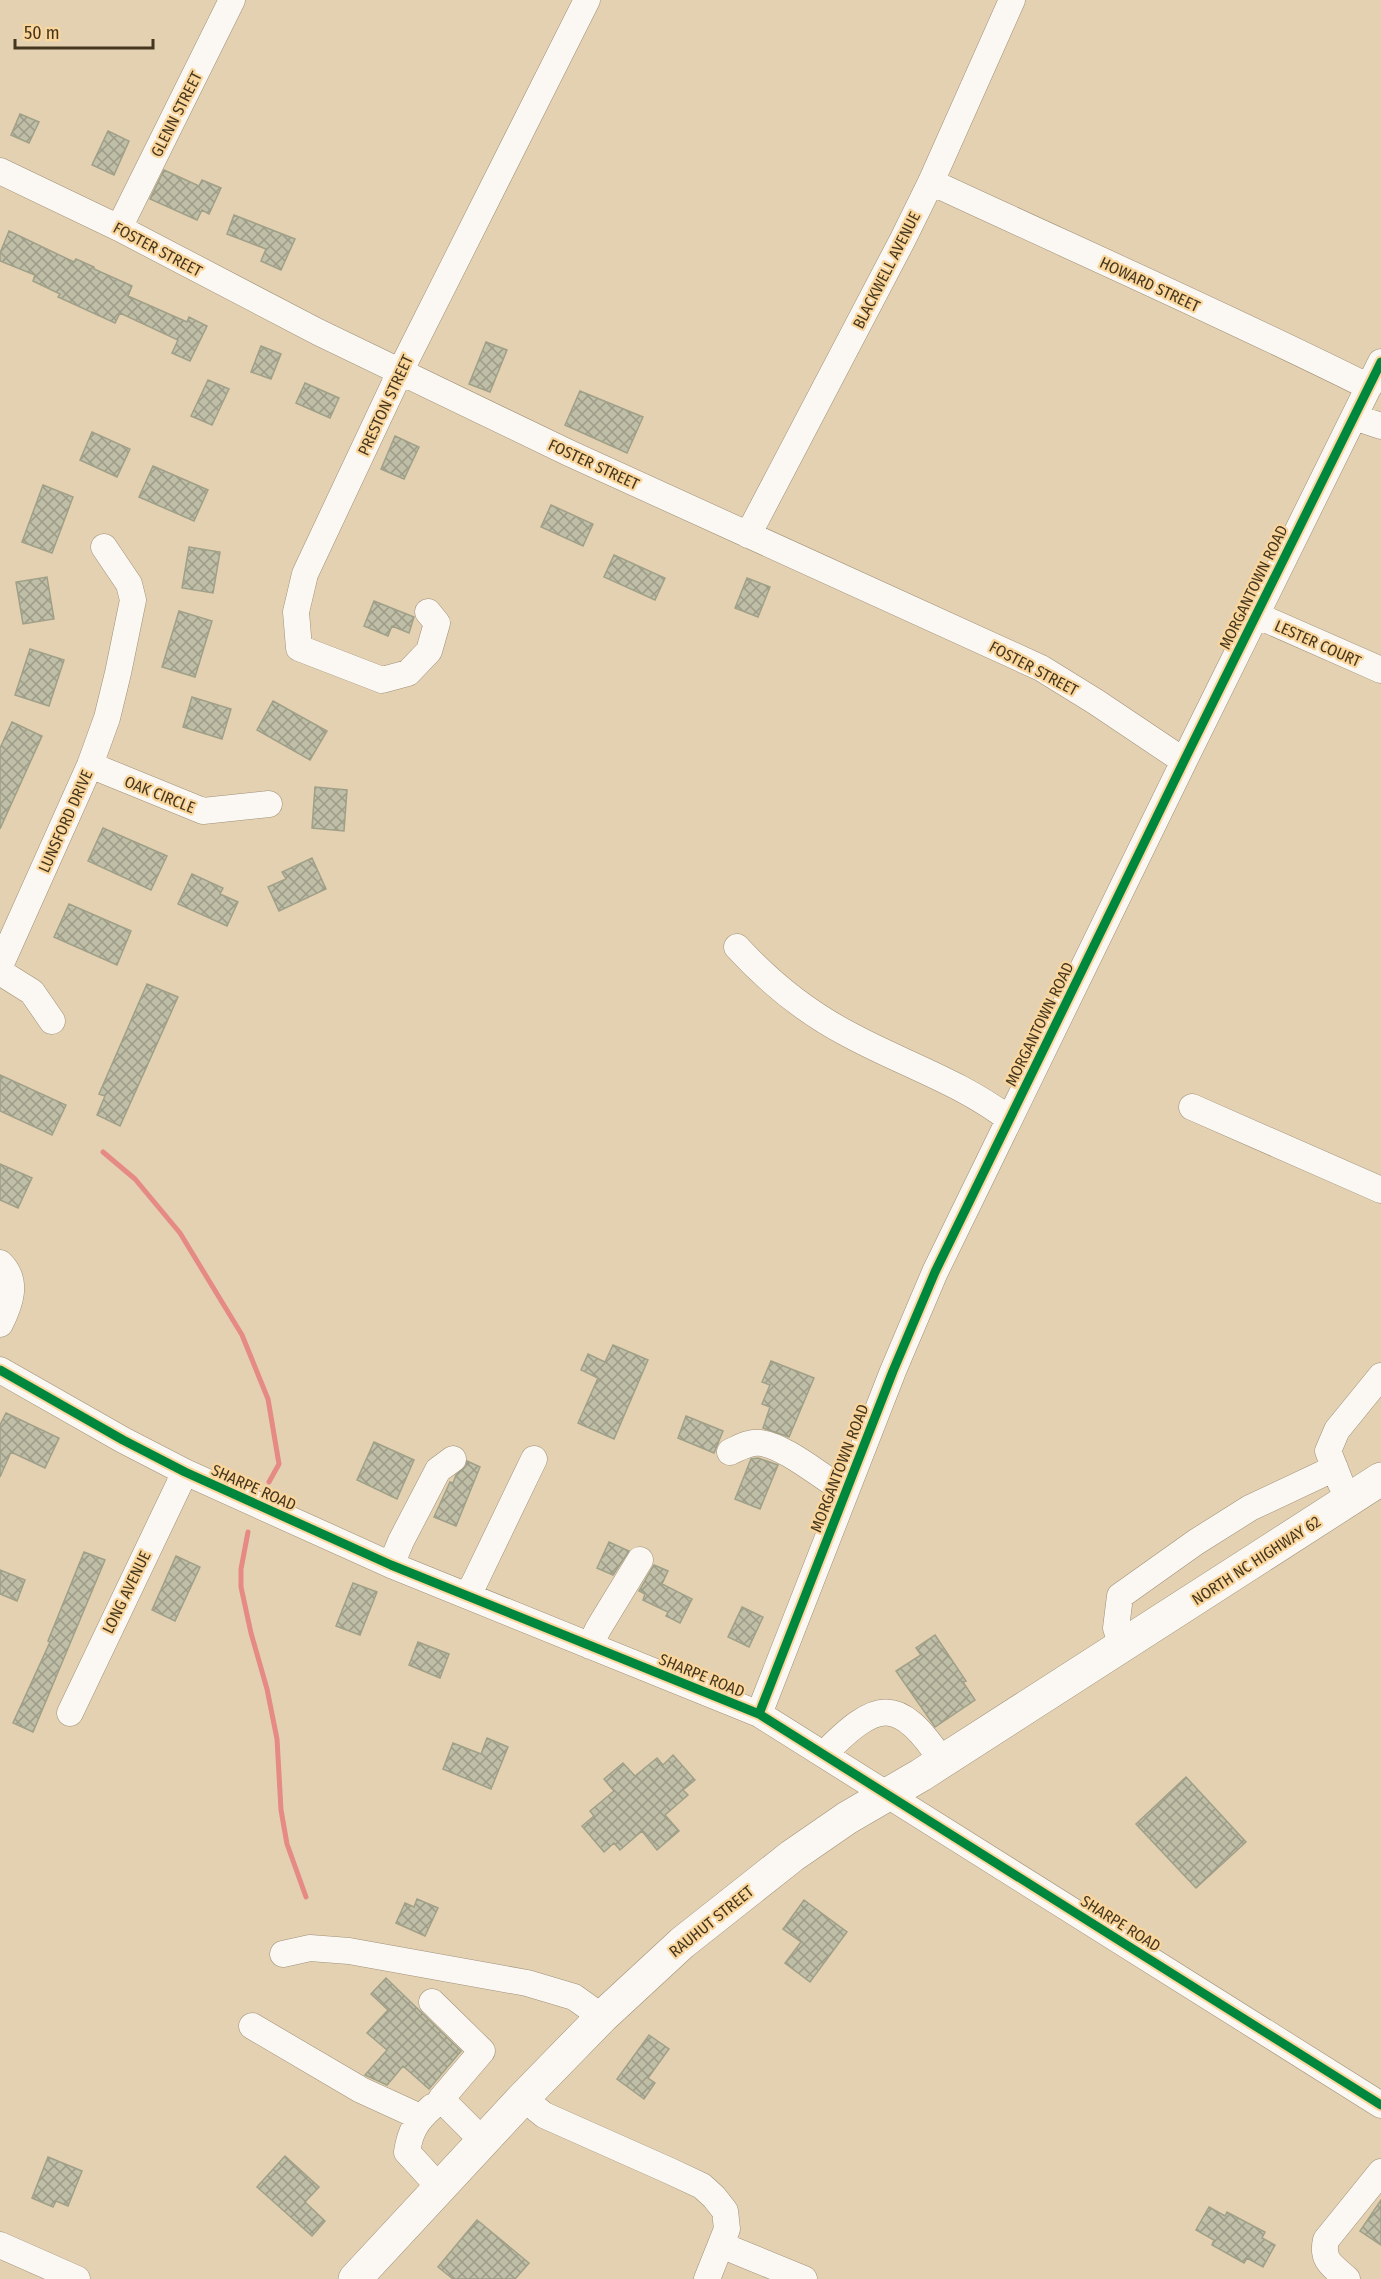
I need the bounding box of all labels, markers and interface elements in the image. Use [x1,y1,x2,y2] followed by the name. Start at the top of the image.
[15,12,153,50] scale bar
[24,22,60,44] text: 50 m
[147,68,206,160] street label: GLENN STREET
[849,209,924,332] street label: BLACKWELL AVENUE
[110,218,206,281] street label: FOSTER STREET
[1097,253,1203,316] street label: HOWARD STREET
[354,351,417,458] street label: PRESTON STREET
[545,435,643,494] street label: FOSTER STREET
[1215,522,1292,652] street label: MORGANTOWN ROAD
[1272,616,1364,671] street label: LESTER COURT
[986,637,1082,700] street label: FOSTER STREET
[34,767,97,875] street label: LUNSFORD DRIVE
[122,772,198,817] street label: OAK CIRCLE
[1001,959,1078,1089] street label: MORGANTOWN ROAD
[806,1401,873,1535] street label: MORGANTOWN ROAD
[209,1460,299,1515] street label: SHARPE ROAD
[1188,1512,1324,1609] street label: NORTH NC HIGHWAY 62
[98,1548,155,1637] street label: LONG AVENUE
[656,1650,747,1701] street label: SHARPE ROAD
[665,1881,758,1961] street label: RAUHUT STREET
[1077,1891,1164,1955] street label: SHARPE ROAD

